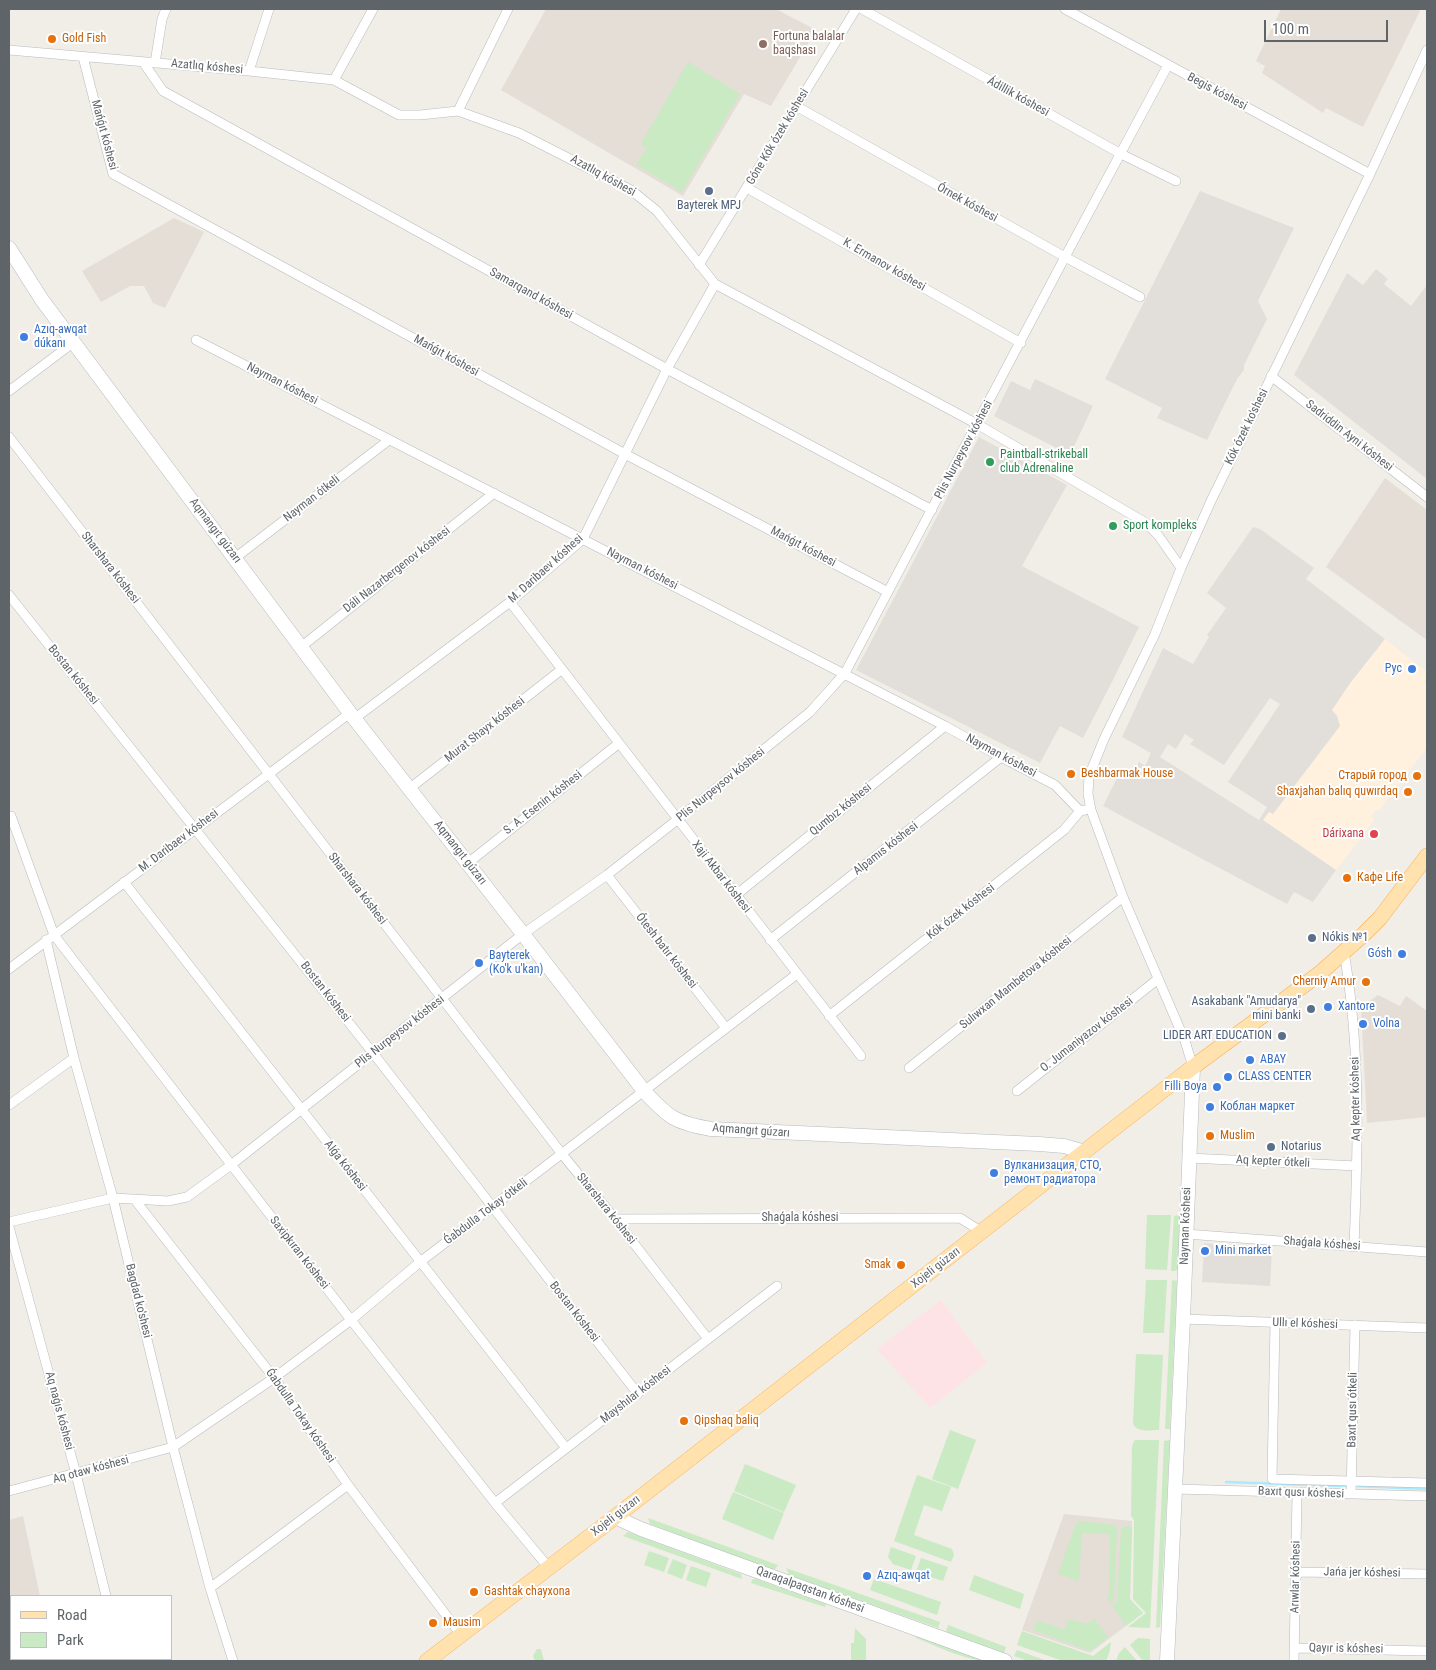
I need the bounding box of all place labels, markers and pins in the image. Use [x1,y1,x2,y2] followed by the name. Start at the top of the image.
[773,30,845,58] place label: Fortuna balalar baqshası
[62,32,106,46] place label: Gold Fish
[46,33,58,45] marker: Gold Fish
[757,38,769,50] marker: Fortuna balalar baqshası
[703,185,715,197] marker: Bayterek MPJ
[677,199,741,213] place label: Bayterek MPJ
[34,323,87,351] place label: Azıq-awqat dúkanı
[18,331,30,343] marker: Azıq-awqat dúkanı
[1000,448,1088,476] place label: Paintball-strikeball club Adrenaline
[984,456,996,468] marker: Paintball-strikeball club Adrenaline
[1123,519,1197,533] place label: Sport kompleks
[1107,520,1119,532] marker: Sport kompleks
[1385,662,1402,676] place label: Рус
[1406,663,1418,675] marker: Рус
[1081,767,1173,781] place label: Beshbarmak House
[1065,768,1077,780] marker: Beshbarmak House
[1338,769,1407,783] place label: Старый город
[1411,770,1423,782] marker: Старый город
[1277,785,1398,799] place label: Shaxjahan balıq quwırdaq
[1402,786,1414,798] marker: Shaxjahan balıq quwırdaq
[1322,827,1364,841] place label: Dárixana
[1368,828,1380,840] marker: Dárixana
[1357,871,1403,885] place label: Кафе Life
[1341,872,1353,884] marker: Кафе Life
[1322,931,1368,945] place label: Nókis №1
[1306,932,1318,944] marker: Nókis №1
[1368,947,1392,961] place label: Gósh
[1396,948,1408,960] marker: Gósh
[489,949,543,977] place label: Bayterek (Ko'k u'kan)
[473,957,485,969] marker: Bayterek (Ko'k u'kan)
[1292,975,1356,989] place label: Cherniy Amur
[1360,976,1372,988] marker: Cherniy Amur
[1192,995,1301,1023] place label: Asakabank "Amudarya" mini banki
[1338,1000,1375,1014] place label: Xantore
[1322,1001,1334,1013] marker: Xantore
[1305,1003,1317,1015] marker: Asakabank "Amudarya" mini banki
[1373,1017,1400,1031] place label: Volna
[1357,1018,1369,1030] marker: Volna
[1163,1029,1272,1043] place label: LIDER ART EDUCATION
[1276,1030,1288,1042] marker: LIDER ART EDUCATION
[1260,1053,1286,1067] place label: ABAY
[1244,1054,1256,1066] marker: ABAY
[1238,1070,1311,1084] place label: CLASS CENTER
[1222,1071,1234,1083] marker: CLASS CENTER
[1164,1080,1207,1094] place label: Filli Boya
[1211,1081,1223,1093] marker: Filli Boya
[1220,1100,1295,1114] place label: Коблан маркет
[1204,1101,1216,1113] marker: Коблан маркет
[1220,1129,1255,1143] place label: Muslim
[1204,1130,1216,1142] marker: Muslim
[1281,1140,1321,1154] place label: Notarius
[1265,1141,1277,1153] marker: Notarius
[1004,1159,1101,1187] place label: Вулканизация, СТО, ремонт радиатора
[988,1167,1000,1179] marker: Вулканизация, СТО, ремонт радиатора
[1215,1244,1271,1258] place label: Mini market
[1199,1245,1211,1257] marker: Mini market
[865,1258,891,1272] place label: Smak
[895,1259,907,1271] marker: Smak
[694,1414,759,1428] place label: Qipshaq baliq
[678,1415,690,1427] marker: Qipshaq baliq
[877,1569,930,1583] place label: Azıq-awqat
[861,1570,873,1582] marker: Azıq-awqat
[484,1585,570,1599] place label: Gashtak chayxona
[468,1586,480,1598] marker: Gashtak chayxona
[443,1616,481,1630] place label: Mausim
[427,1617,439,1629] marker: Mausim

